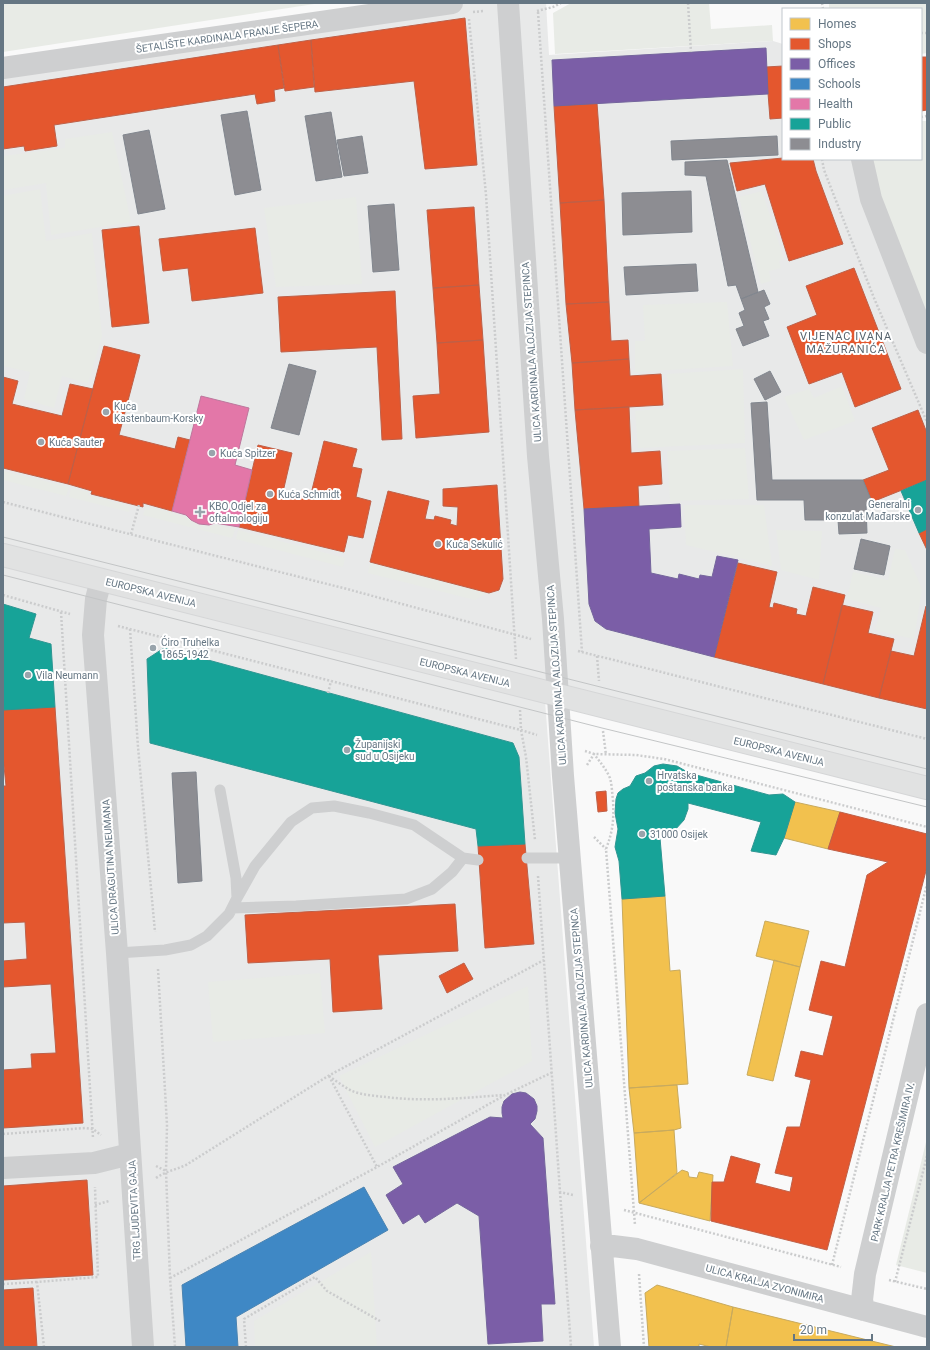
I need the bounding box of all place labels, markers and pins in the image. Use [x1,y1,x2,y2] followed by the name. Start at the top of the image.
[114,401,204,424] place label: Kuća Kastenbaum-Korsky
[101,407,111,417] marker: Kuća Kastenbaum-Korsky
[36,437,46,447] marker: Kuća Sauter
[49,437,103,448] place label: Kuća Sauter
[207,448,217,458] marker: Kuća Spitzer
[220,448,276,459] place label: Kuća Spitzer
[265,489,275,499] marker: Kuća Schmidt
[278,489,340,500] place label: Kuća Schmidt
[825,499,910,522] place label: Generalni konzulat Mađarske
[209,501,268,524] place label: KBO Odjel za oftalmologiju
[913,505,923,515] marker: Generalni konzulat Mađarske
[194,506,206,518] marker: KBO Odjel za oftalmologiju
[433,539,443,549] marker: Kuća Sekulić
[446,539,503,550] place label: Kuća Sekulić
[161,635,219,660] place label: Ćiro Truhelka 1865-1942
[148,643,158,653] marker: Ćiro Truhelka 1865-1942
[23,670,33,680] marker: Vila Neumann
[36,670,98,681] place label: Vila Neumann
[355,738,415,762] place label: Županijski sud u Osijeku
[342,745,352,755] marker: Županijski sud u Osijeku
[657,770,733,793] place label: Hrvatska poštanska banka
[644,776,654,786] marker: Hrvatska poštanska banka
[637,829,647,839] marker: 31000 Osijek
[650,829,709,840] place label: 31000 Osijek

